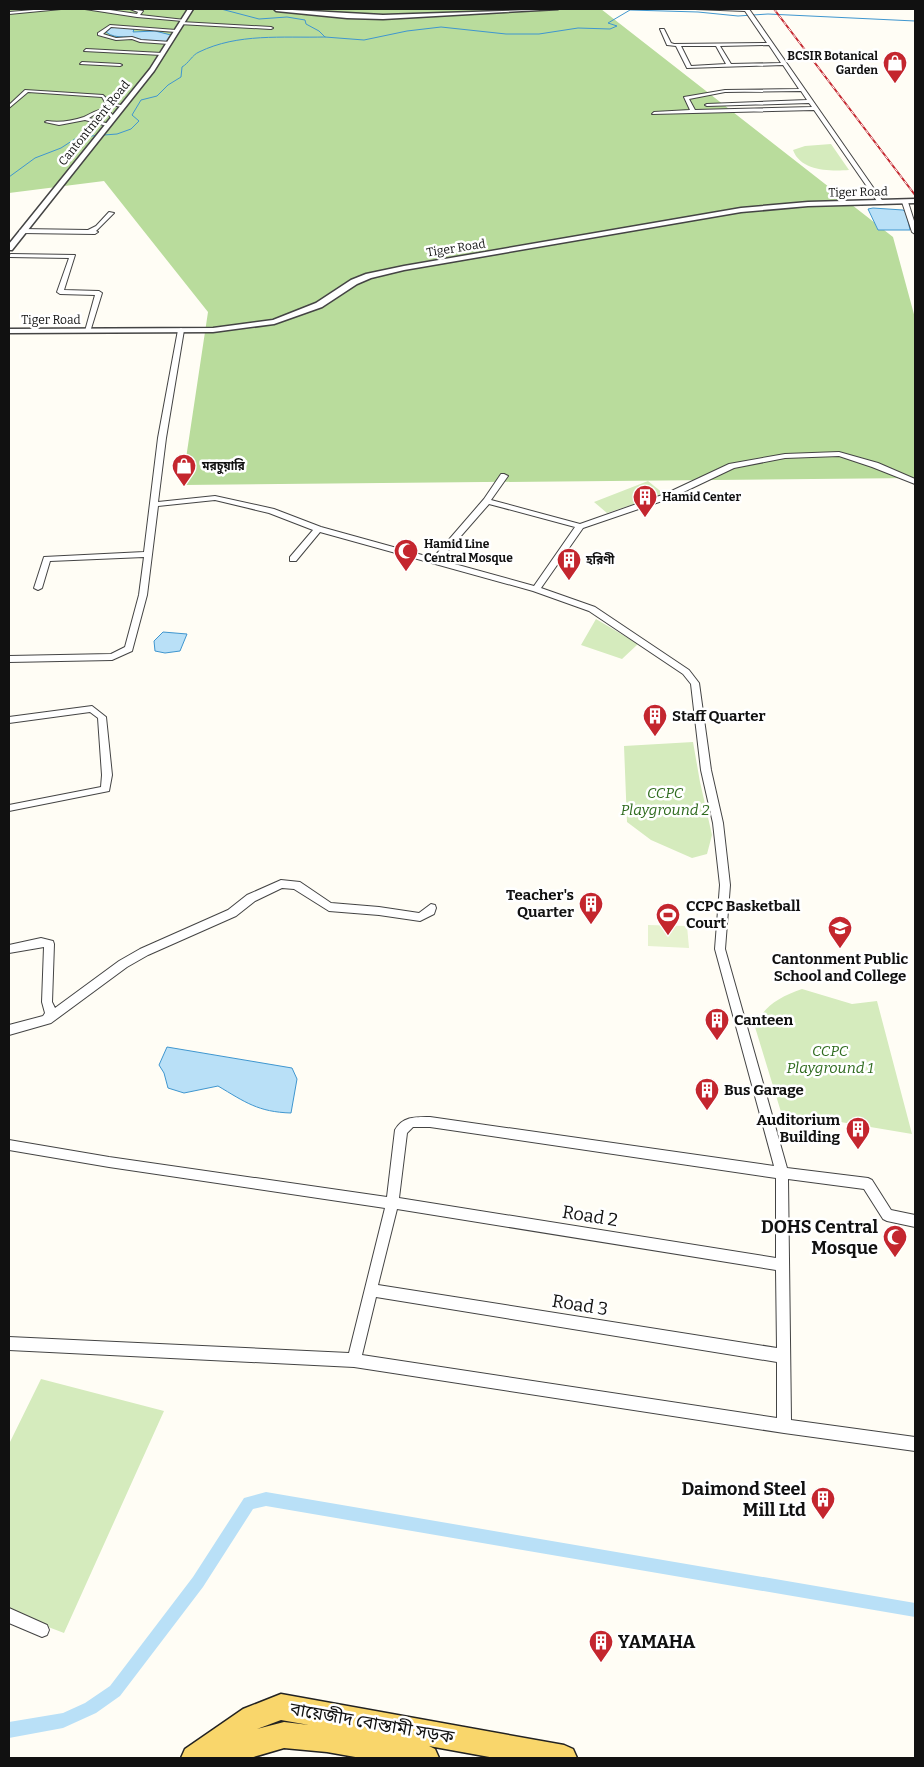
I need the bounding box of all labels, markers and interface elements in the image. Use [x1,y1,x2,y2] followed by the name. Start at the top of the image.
[787,49,878,77] place label: BCSIR Botanical Garden
[882,50,908,84] shop icon: BCSIR Botanical Garden
[55,78,133,168] street label: Cantontment Road
[828,184,888,200] street label: Tiger Road
[426,236,486,260] street label: Tiger Road
[21,313,81,327] street label: Tiger Road
[171,453,197,487] shop icon: মরচুয়ারি
[201,458,246,475] place label: মরচুয়ারি
[632,484,658,518] building icon: Hamid Center
[662,490,741,504] place label: Hamid Center
[424,537,513,565] place label: Hamid Line Central Mosque
[393,538,419,572] mosque icon: Hamid Line Central Mosque
[556,547,582,581] building icon: হরিণী
[585,552,615,567] place label: হরিণী
[642,703,668,737] building icon: Staff Quarter
[672,707,766,725] place label: Staff Quarter
[621,784,709,819] park label: CCPC Playground 2
[506,886,574,921] place label: Teacher's Quarter
[578,891,604,925] building icon: Teacher's Quarter
[686,897,801,932] place label: CCPC Basketball Court
[655,902,681,936] sports icon: CCPC Basketball Court
[827,915,853,949] school or university icon: Cantonment Public School and College
[772,950,909,985] place label: Cantonment Public School and College
[704,1007,730,1041] building icon: Canteen
[734,1011,793,1029] place label: Canteen
[787,1042,873,1077] park label: CCPC Playground 1
[694,1077,720,1111] building icon: Bus Garage
[724,1081,804,1099] place label: Bus Garage
[757,1111,841,1146] place label: Auditorium Building
[845,1116,871,1150] building icon: Auditorium Building
[561,1201,619,1231] street label: Road 2
[761,1216,878,1259] place label: DOHS Central Mosque
[882,1224,908,1258] mosque icon: DOHS Central Mosque
[551,1290,609,1320] street label: Road 3
[682,1478,806,1521] place label: Daimond Steel Mill Ltd
[810,1486,836,1520] building icon: Daimond Steel Mill Ltd
[588,1629,614,1663] building icon: YAMAHA
[618,1631,696,1653] place label: YAMAHA
[287,1698,456,1748] street label: বায়েজীদ বোস্তামী সড়ক

